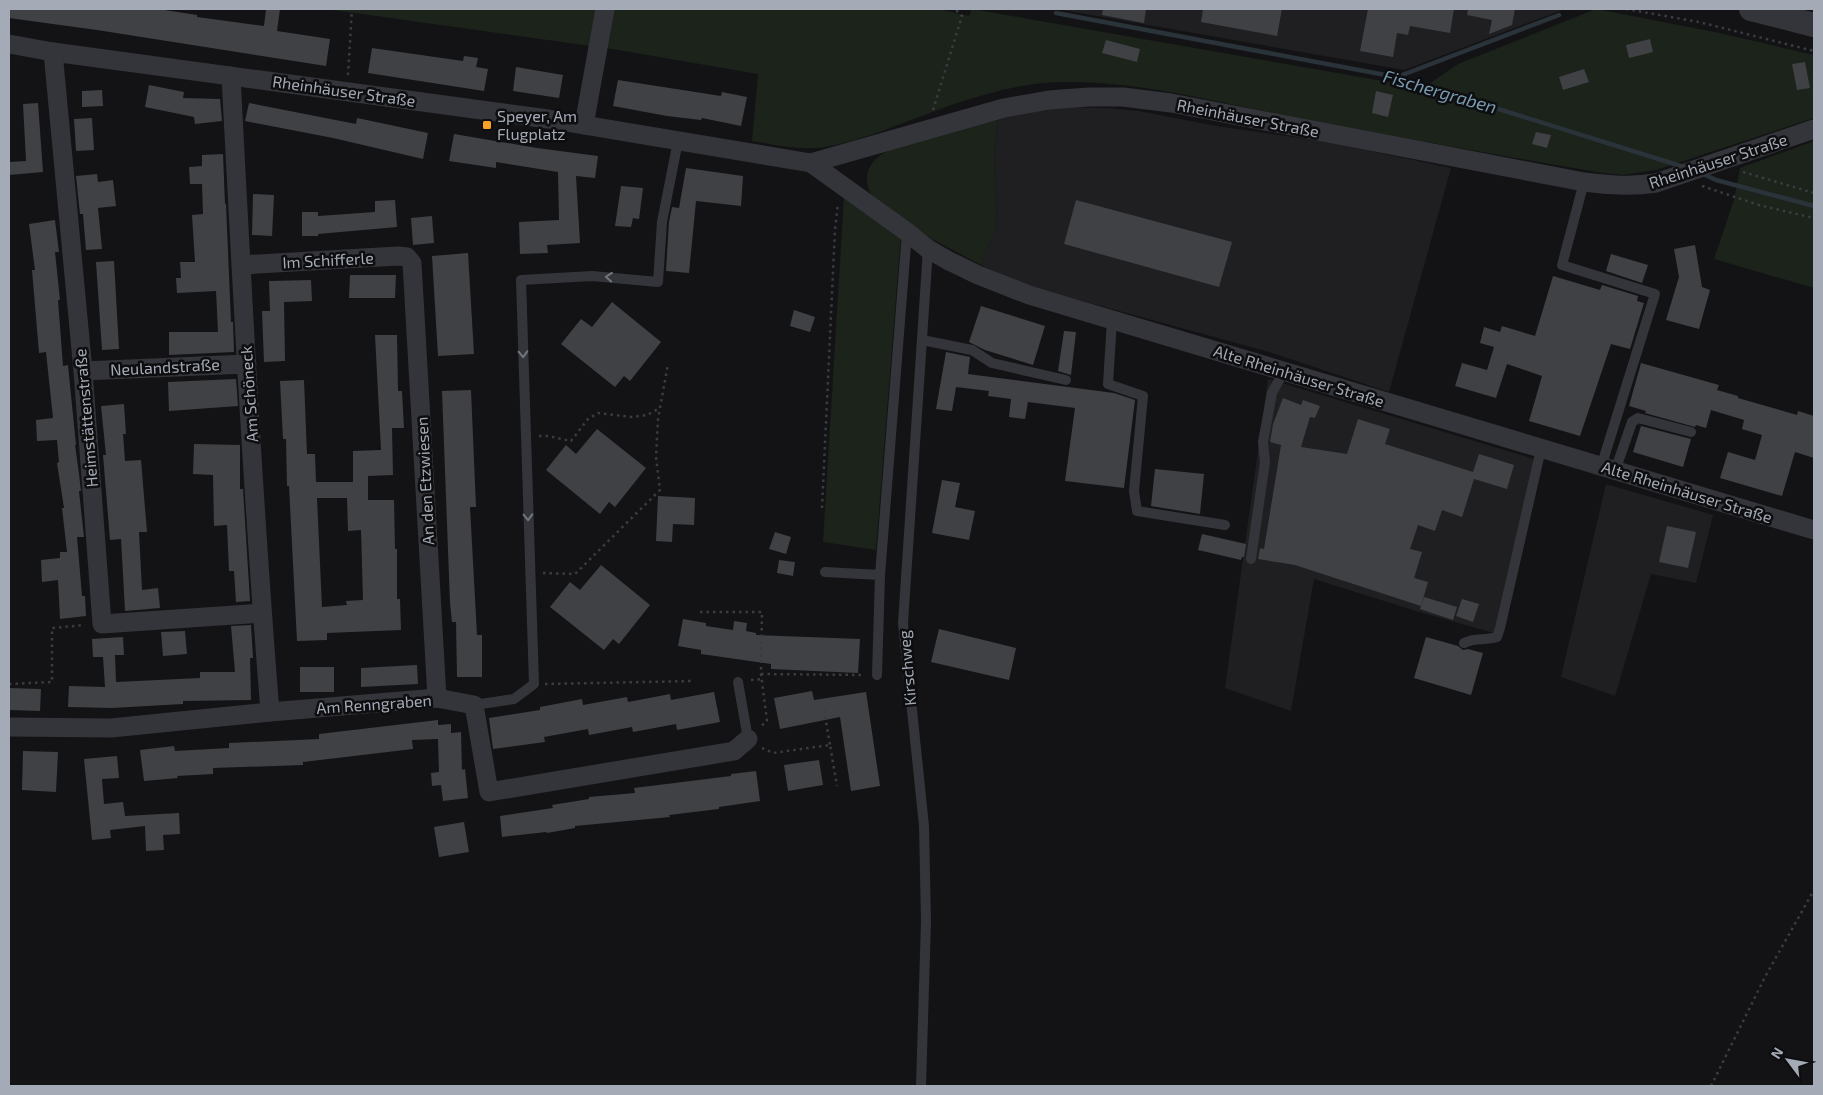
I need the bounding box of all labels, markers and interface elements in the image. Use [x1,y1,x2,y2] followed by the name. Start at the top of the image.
[1381,64,1500,118] water label: Fischergraben
[271,71,417,110] street label: Rheinhäuser Straße
[1176,94,1321,141] street label: Rheinhäuser Straße
[497,106,577,143] place label: Speyer, Am Flugplatz
[481,119,493,131] marker: Speyer, Am Flugplatz
[1646,129,1789,192] street label: Rheinhäuser Straße
[282,248,374,271] street label: Im Schifferle
[605,272,613,283] one-way arrow
[1212,341,1387,410] street label: Alte Rheinhäuser Straße
[236,345,261,443] street label: Am Schöneck
[70,348,101,488] street label: Heimstättenstraße
[518,351,529,359] one-way arrow
[110,354,220,379] street label: Neulandstraße
[412,416,437,546] street label: An den Etzwiesen
[1600,457,1775,526] street label: Alte Rheinhäuser Straße
[523,513,534,521] one-way arrow
[894,629,919,707] street label: Kirschweg
[316,690,432,717] street label: Am Renngraben
[1763,1035,1813,1085] north arrow
[1767,1044,1786,1062] text: N

